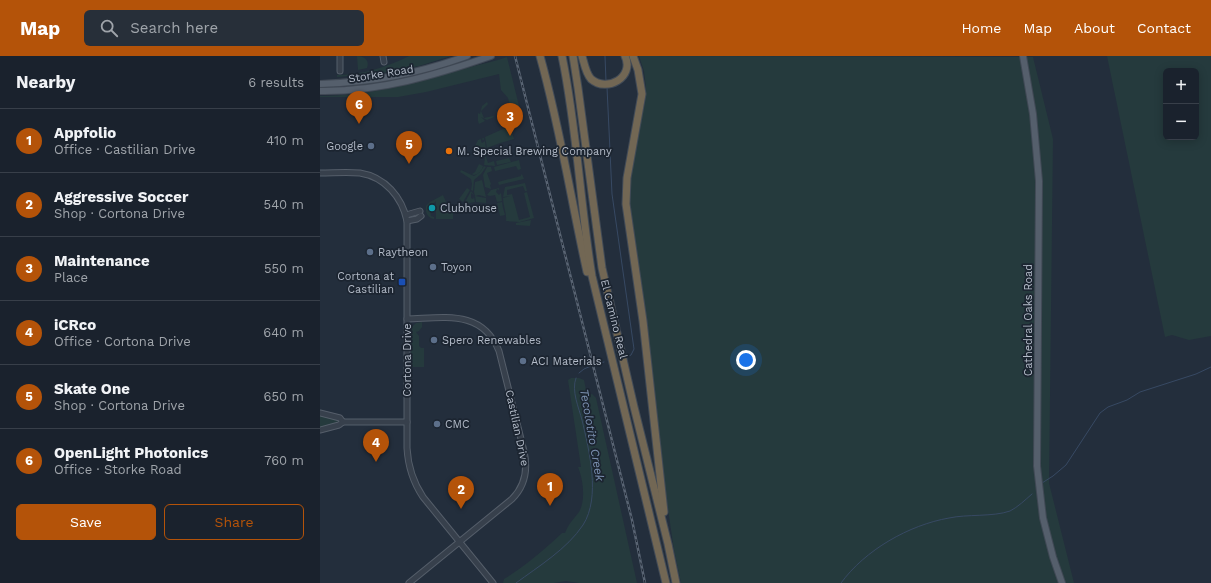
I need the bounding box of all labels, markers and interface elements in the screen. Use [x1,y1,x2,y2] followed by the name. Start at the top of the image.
[84,10,364,46] search box
[20,17,60,40] text: Map
[98,17,120,39] icon: search
[130,19,218,37] text: Search here
[961,20,1001,36] text: Home
[1023,20,1052,36] text: Map
[1074,20,1115,36] text: About
[1137,20,1191,36] text: Contact
[348,62,414,86] street label: Storke Road
[1163,68,1199,140] map controls
[1163,68,1199,104] button: +
[16,72,75,92] text: Nearby
[248,75,304,90] text: 6 results
[346,91,372,124] pin: 6
[497,103,523,136] pin: 3
[1163,104,1199,140] button: −
[54,124,116,142] text: Appfolio
[396,131,422,164] pin: 5
[26,133,32,148] text: 1
[266,133,304,148] text: 410 m
[326,140,363,153] place label: Google
[366,141,376,151] marker: Google
[54,142,196,157] text: Office · Castilian Drive
[457,145,612,158] place label: M. Special Brewing Company
[444,146,454,156] marker: M. Special Brewing Company
[54,188,188,206] text: Aggressive Soccer
[25,197,33,212] text: 2
[264,197,304,212] text: 540 m
[440,202,497,215] place label: Clubhouse
[427,203,437,213] marker: Clubhouse
[54,206,185,221] text: Shop · Cortona Drive
[378,246,428,259] place label: Raytheon
[365,247,375,257] marker: Raytheon
[54,252,150,270] text: Maintenance
[25,261,33,276] text: 3
[264,261,304,276] text: 550 m
[441,261,472,274] place label: Toyon
[428,262,438,272] marker: Toyon
[1022,264,1035,376] street label: Cathedral Oaks Road
[54,270,88,285] text: Place
[337,270,394,296] place label: Cortona at Castilian
[397,277,407,287] marker: Cortona at Castilian
[598,278,630,361] street label: El Camino Real
[54,316,96,334] text: iCRco
[401,323,414,397] street label: Cortona Drive
[25,325,33,340] text: 4
[263,325,304,340] text: 640 m
[54,334,191,349] text: Office · Cortona Drive
[442,334,541,347] place label: Spero Renewables
[429,335,439,345] marker: Spero Renewables
[736,350,756,370] your location
[531,355,602,368] place label: ACI Materials
[518,356,528,366] marker: ACI Materials
[54,380,130,398] text: Skate One
[577,388,607,483] water label: Tecolotito Creek
[25,389,33,404] text: 5
[264,389,304,404] text: 650 m
[503,389,531,467] street label: Castilian Drive
[54,398,185,413] text: Shop · Cortona Drive
[445,418,470,431] place label: CMC
[432,419,442,429] marker: CMC
[363,429,389,462] pin: 4
[54,444,208,462] text: OpenLight Photonics
[25,453,33,468] text: 6
[264,453,304,468] text: 760 m
[54,462,182,477] text: Office · Storke Road
[537,473,563,506] pin: 1
[448,476,474,509] pin: 2
[16,504,156,540] button: Save
[164,504,304,540] button: Share

